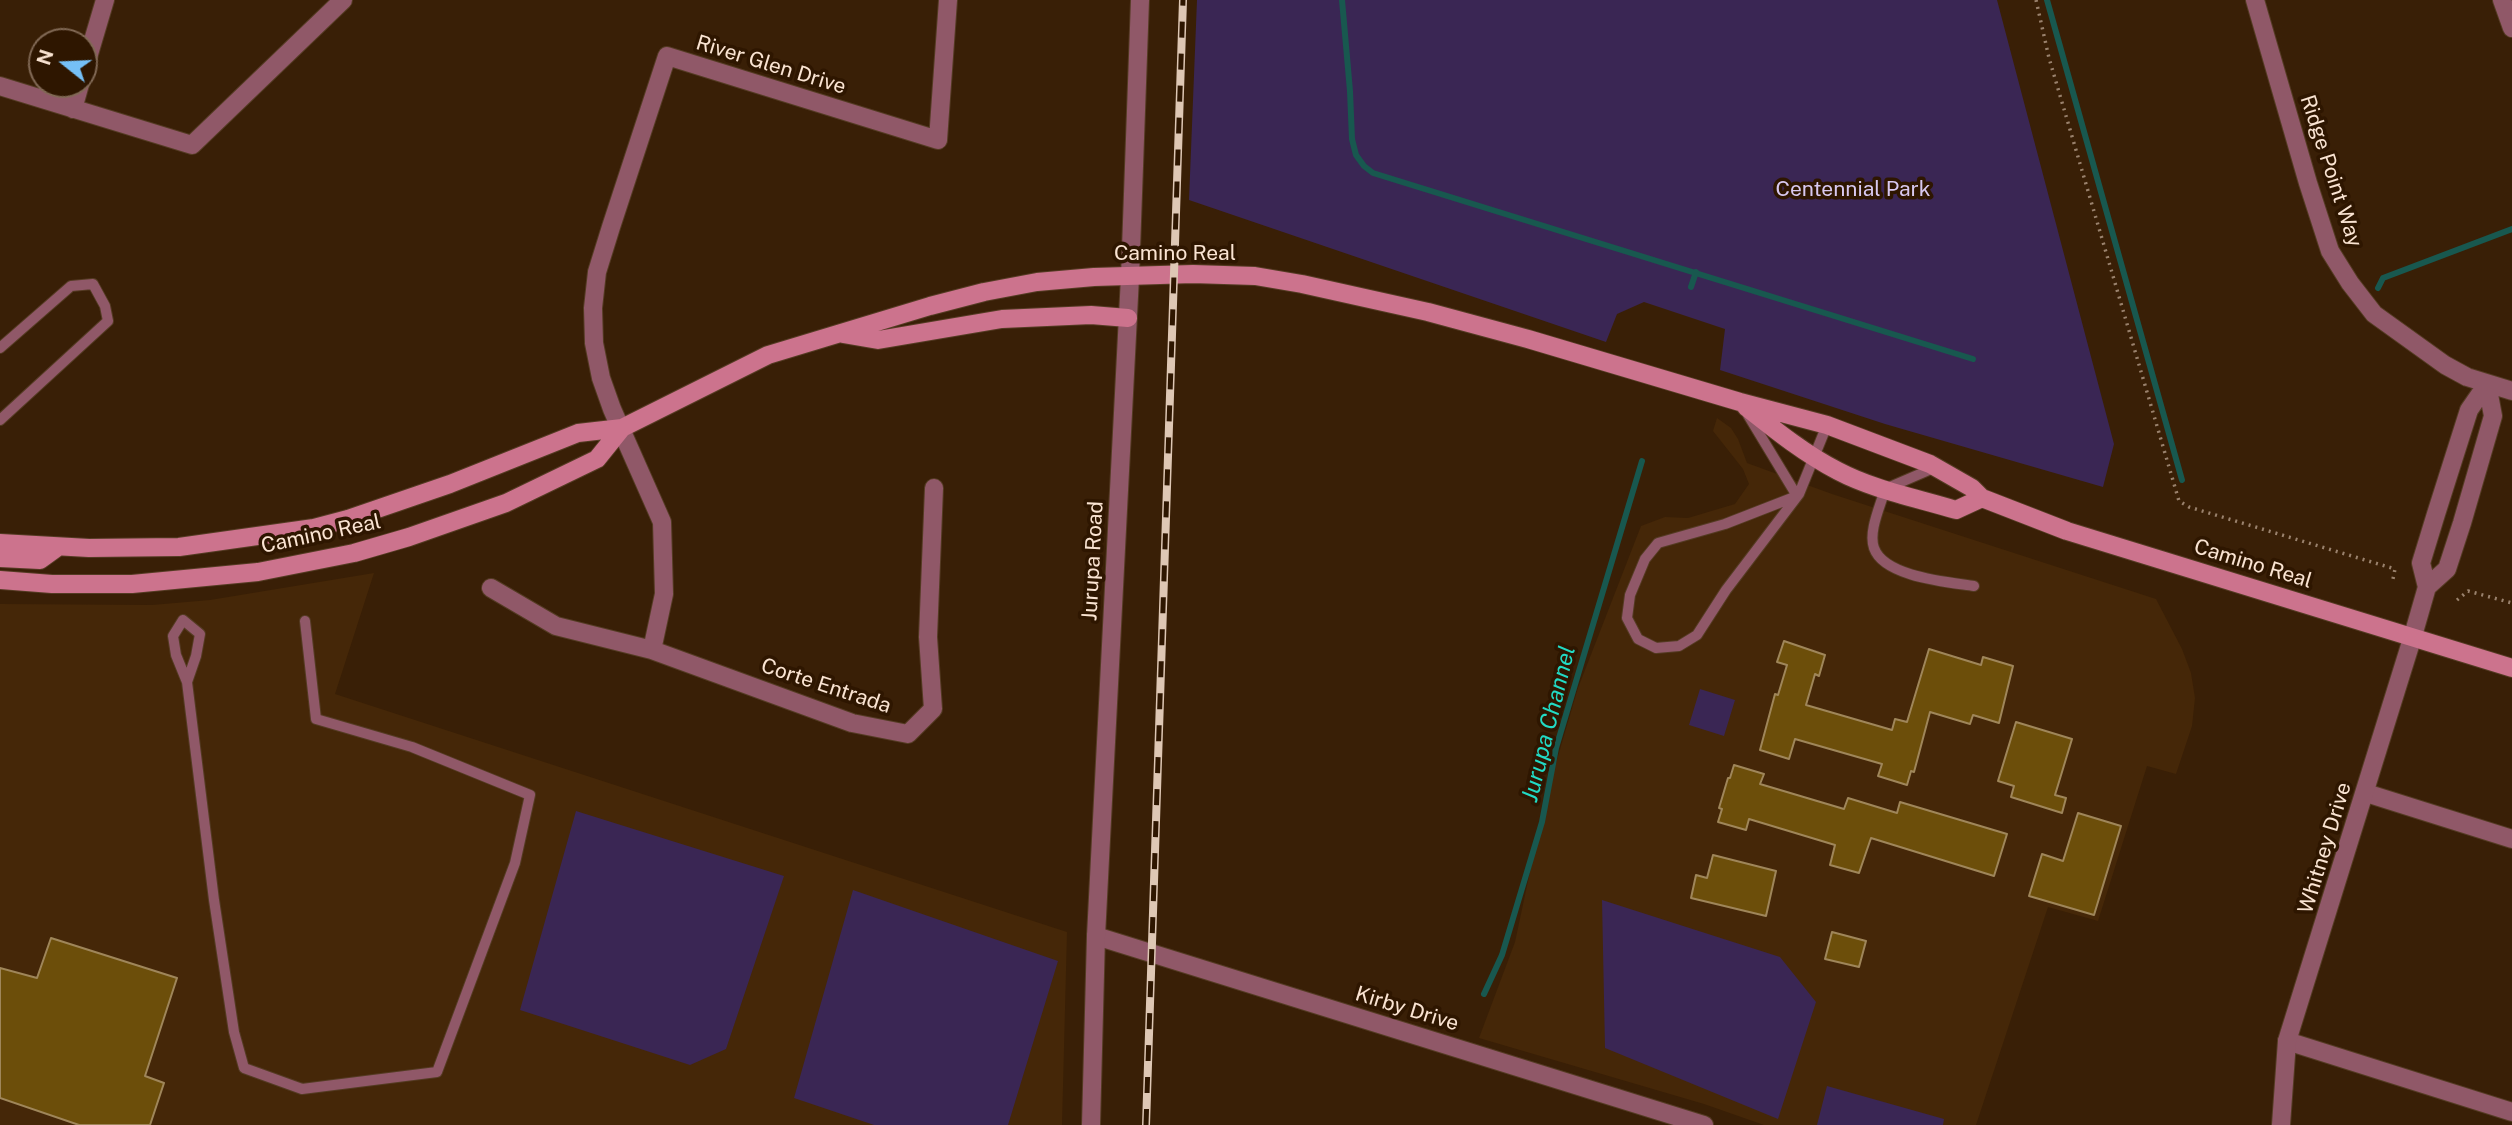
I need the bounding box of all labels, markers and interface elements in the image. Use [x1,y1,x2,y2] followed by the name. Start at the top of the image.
[28,28,98,98] north arrow
[693,30,849,100] street label: River Glen Drive
[32,47,58,68] text: N
[2295,92,2367,250] street label: Ridge Point Way
[1775,177,1931,203] park label: Centennial Park
[1114,241,1236,267] street label: Camino Real
[1077,501,1109,621] street label: Jurupa Road
[259,509,383,559] street label: Camino Real
[2191,534,2315,594] street label: Camino Real
[1516,643,1582,805] water label: Jurupa Channel
[758,653,894,719] street label: Corte Entrada
[2293,779,2357,917] street label: Whitney Drive
[1352,981,1462,1037] street label: Kirby Drive

